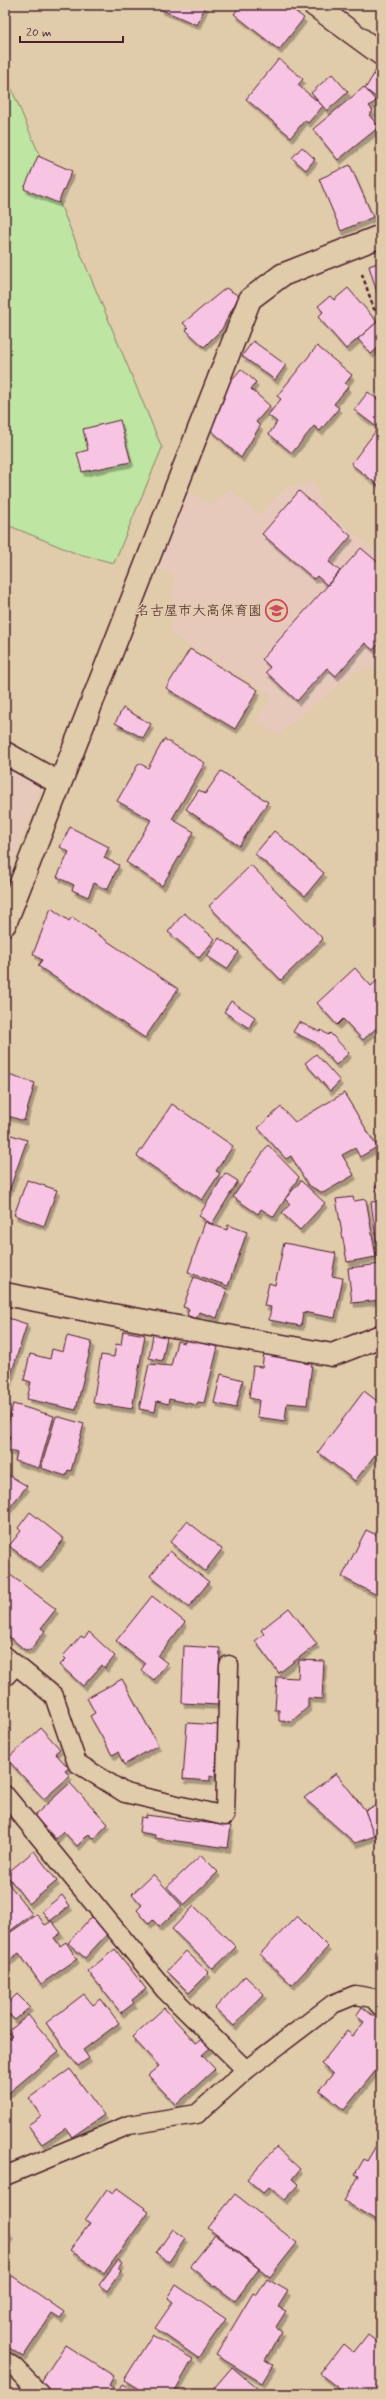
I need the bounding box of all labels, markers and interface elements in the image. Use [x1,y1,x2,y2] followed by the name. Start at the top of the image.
[20,18,123,44] scale bar
[26,25,52,41] text: 20 m
[264,598,290,624] school or university icon: 名古屋市大高保育園
[136,602,262,620] place label: 名古屋市大高保育園

